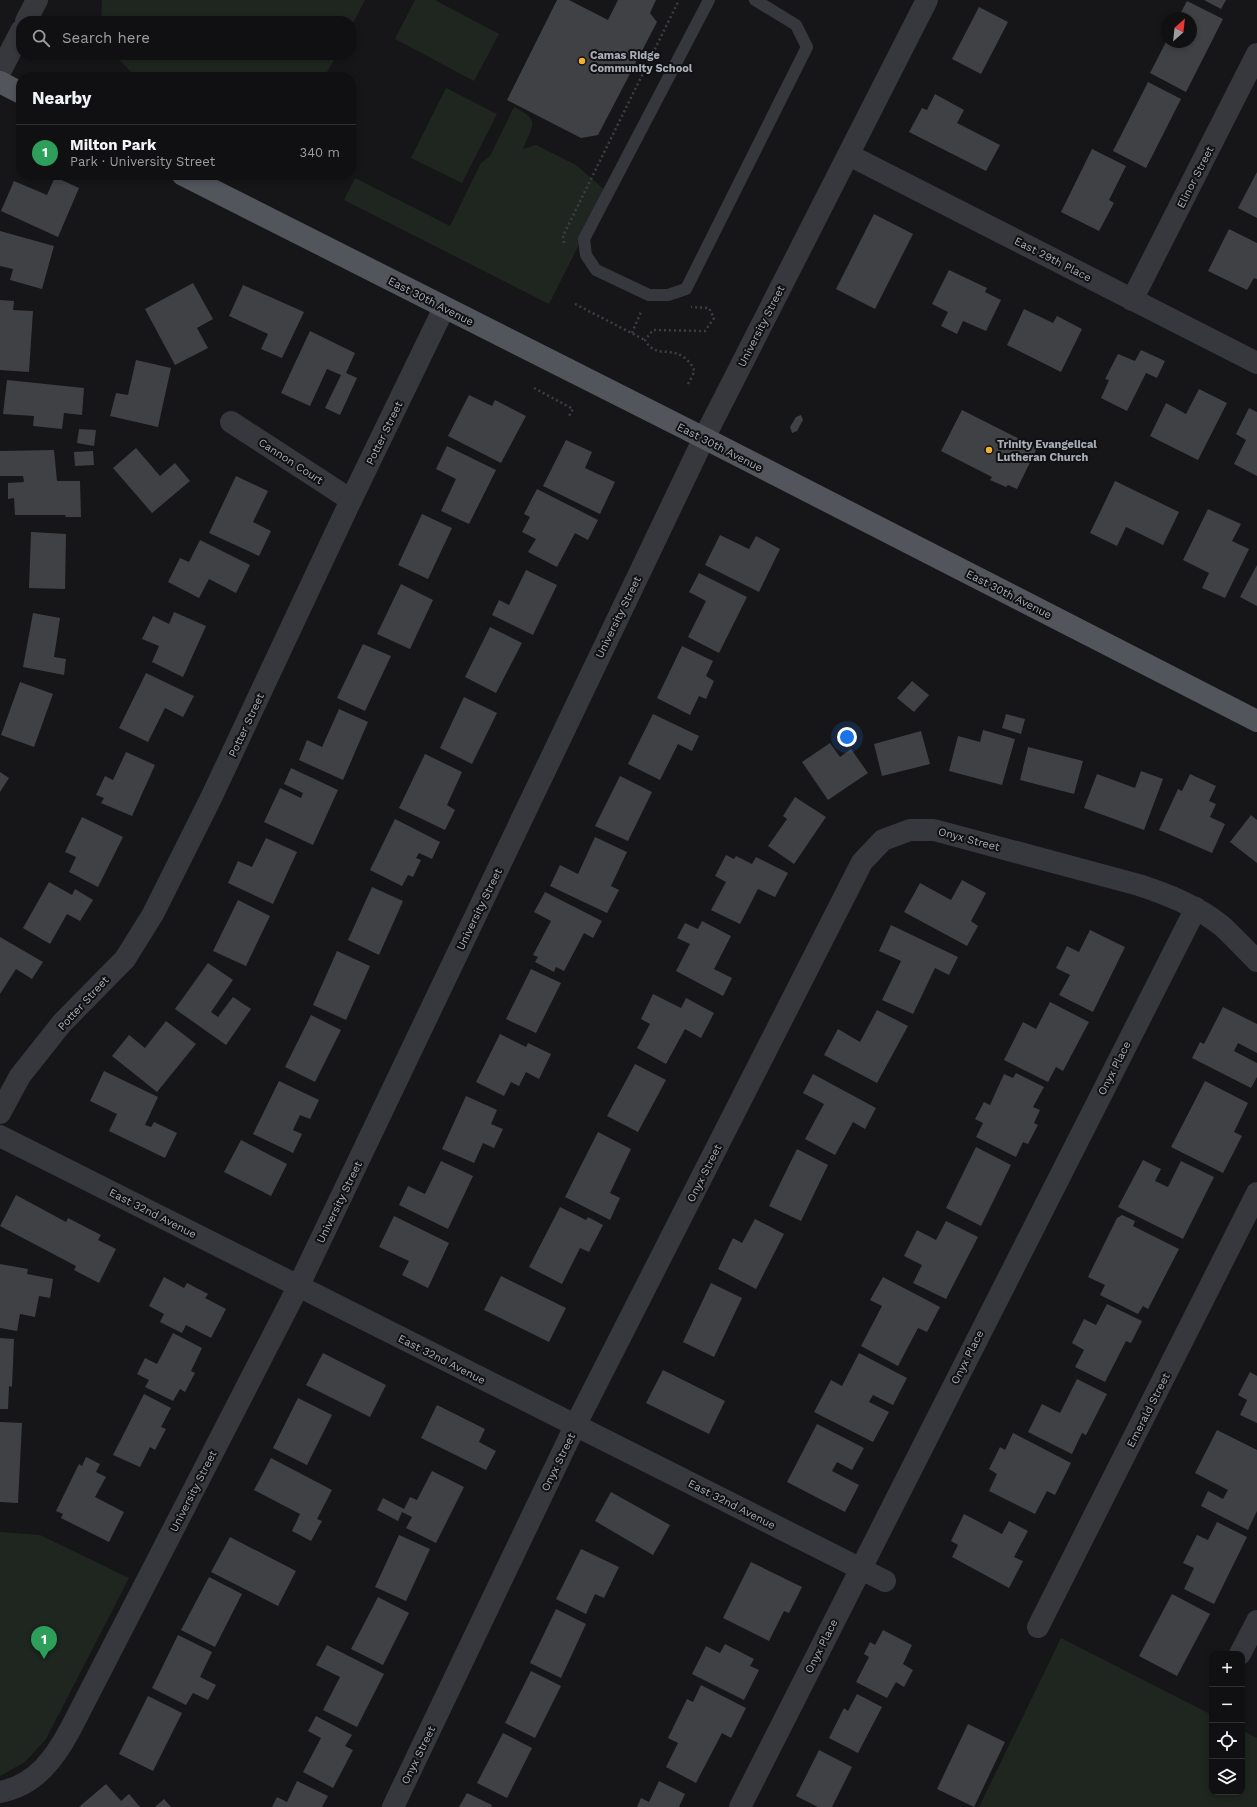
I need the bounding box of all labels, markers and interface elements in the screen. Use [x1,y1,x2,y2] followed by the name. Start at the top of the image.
[1161,12,1197,48] north arrow
[16,16,356,60] search box
[30,27,52,49] icon: search
[62,29,150,47] text: Search here
[590,49,693,75] place label: Camas Ridge Community School
[577,56,587,66] marker: Camas Ridge Community School
[32,88,91,108] text: Nearby
[70,136,156,154] text: Milton Park
[1174,144,1217,210] street label: Elinor Street
[42,145,48,160] text: 1
[300,145,340,160] text: 340 m
[70,154,215,169] text: Park · University Street
[1012,234,1093,284] street label: East 29th Place
[386,274,476,329] street label: East 30th Avenue
[735,283,788,369] street label: University Street
[363,399,406,467] street label: Potter Street
[675,420,765,475] street label: East 30th Avenue
[256,436,326,487] street label: Cannon Court
[997,438,1097,464] place label: Trinity Evangelical Lutheran Church
[984,445,994,455] marker: Trinity Evangelical Lutheran Church
[964,567,1054,622] street label: East 30th Avenue
[593,574,644,660] street label: University Street
[226,691,267,759] street label: Potter Street
[837,727,857,747] your location
[937,825,1001,854] street label: Onyx Street
[454,866,505,952] street label: University Street
[55,973,112,1033] street label: Potter Street
[1095,1039,1134,1097] street label: Onyx Place
[684,1142,725,1204] street label: Onyx Street
[314,1159,365,1245] street label: University Street
[107,1186,199,1241] street label: East 32nd Avenue
[948,1328,987,1386] street label: Onyx Place
[396,1332,488,1387] street label: East 32nd Avenue
[1124,1371,1173,1450] street label: Emerald Street
[539,1431,578,1493] street label: Onyx Street
[167,1448,220,1534] street label: University Street
[686,1477,778,1532] street label: East 32nd Avenue
[802,1617,841,1675] street label: Onyx Place
[31,1626,57,1659] pin: 1
[1209,1651,1245,1795] map controls
[1209,1651,1245,1687] button: +
[1209,1687,1245,1723] button: −
[1209,1723,1245,1759] button: locate
[399,1724,438,1786] street label: Onyx Street
[1209,1759,1245,1795] button: layers

